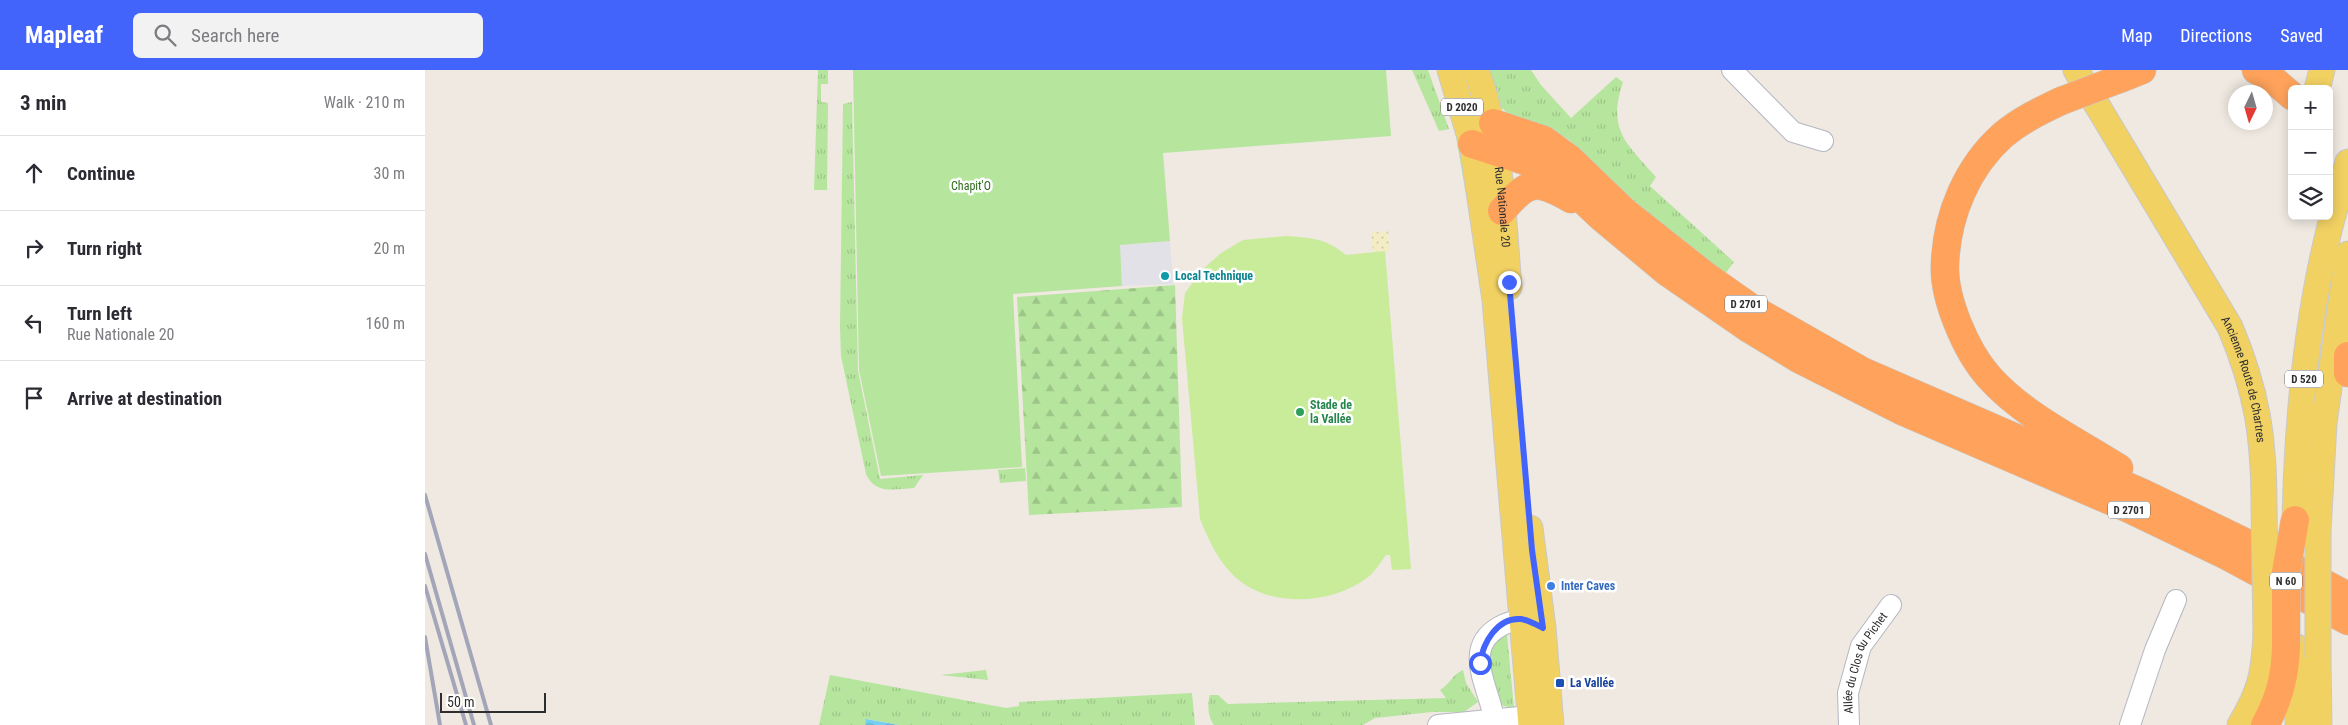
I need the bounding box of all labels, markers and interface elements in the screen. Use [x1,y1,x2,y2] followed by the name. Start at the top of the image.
[133,13,483,58] search box
[25,21,103,49] text: Mapleaf
[151,21,179,49] icon: search
[191,24,279,47] text: Search here
[2121,25,2152,46] text: Map
[2180,25,2252,46] text: Directions
[2280,25,2323,46] text: Saved
[2228,85,2273,130] north arrow
[2288,85,2333,220] map controls
[2288,85,2333,130] button: +
[20,91,67,115] text: 3 min
[324,93,405,112] text: Walk · 210 m
[1441,98,1483,116] road number: D 2020
[2288,130,2333,175] button: −
[20,159,48,187] icon: ahead
[67,162,135,185] text: Continue
[373,164,405,183] text: 30 m
[1492,166,1513,248] street label: Rue Nationale 20
[2288,175,2333,220] button: layers
[951,179,991,193] park label: Chapit'O
[20,234,48,262] icon: right
[67,237,142,260] text: Turn right
[373,239,405,258] text: 20 m
[1175,269,1253,283] place label: Local Technique
[1159,270,1171,282] marker: Local Technique
[1498,271,1521,294] route end
[1725,295,1767,312] road number: D 2701
[67,302,132,325] text: Turn left
[20,309,48,337] icon: left
[366,314,405,333] text: 160 m
[2218,314,2268,443] street label: Ancienne Route de Chartres
[67,325,174,344] text: Rue Nationale 20
[2285,370,2323,388] road number: D 520
[20,384,48,412] icon: arrive
[67,387,222,410] text: Arrive at destination
[1310,398,1352,426] place label: Stade de la Vallée
[1294,406,1306,418] marker: Stade de la Vallée
[2108,502,2150,518] road number: D 2701
[2270,572,2302,590] road number: N 60
[1561,579,1616,593] place label: Inter Caves
[1545,580,1557,592] marker: Inter Caves
[1841,609,1890,714] street label: Allée du Clos du Pichet
[1469,652,1492,675] route start
[1570,676,1614,690] place label: La Vallée
[1554,677,1566,689] marker: La Vallée
[440,690,546,713] scale bar
[447,694,475,710] text: 50 m

